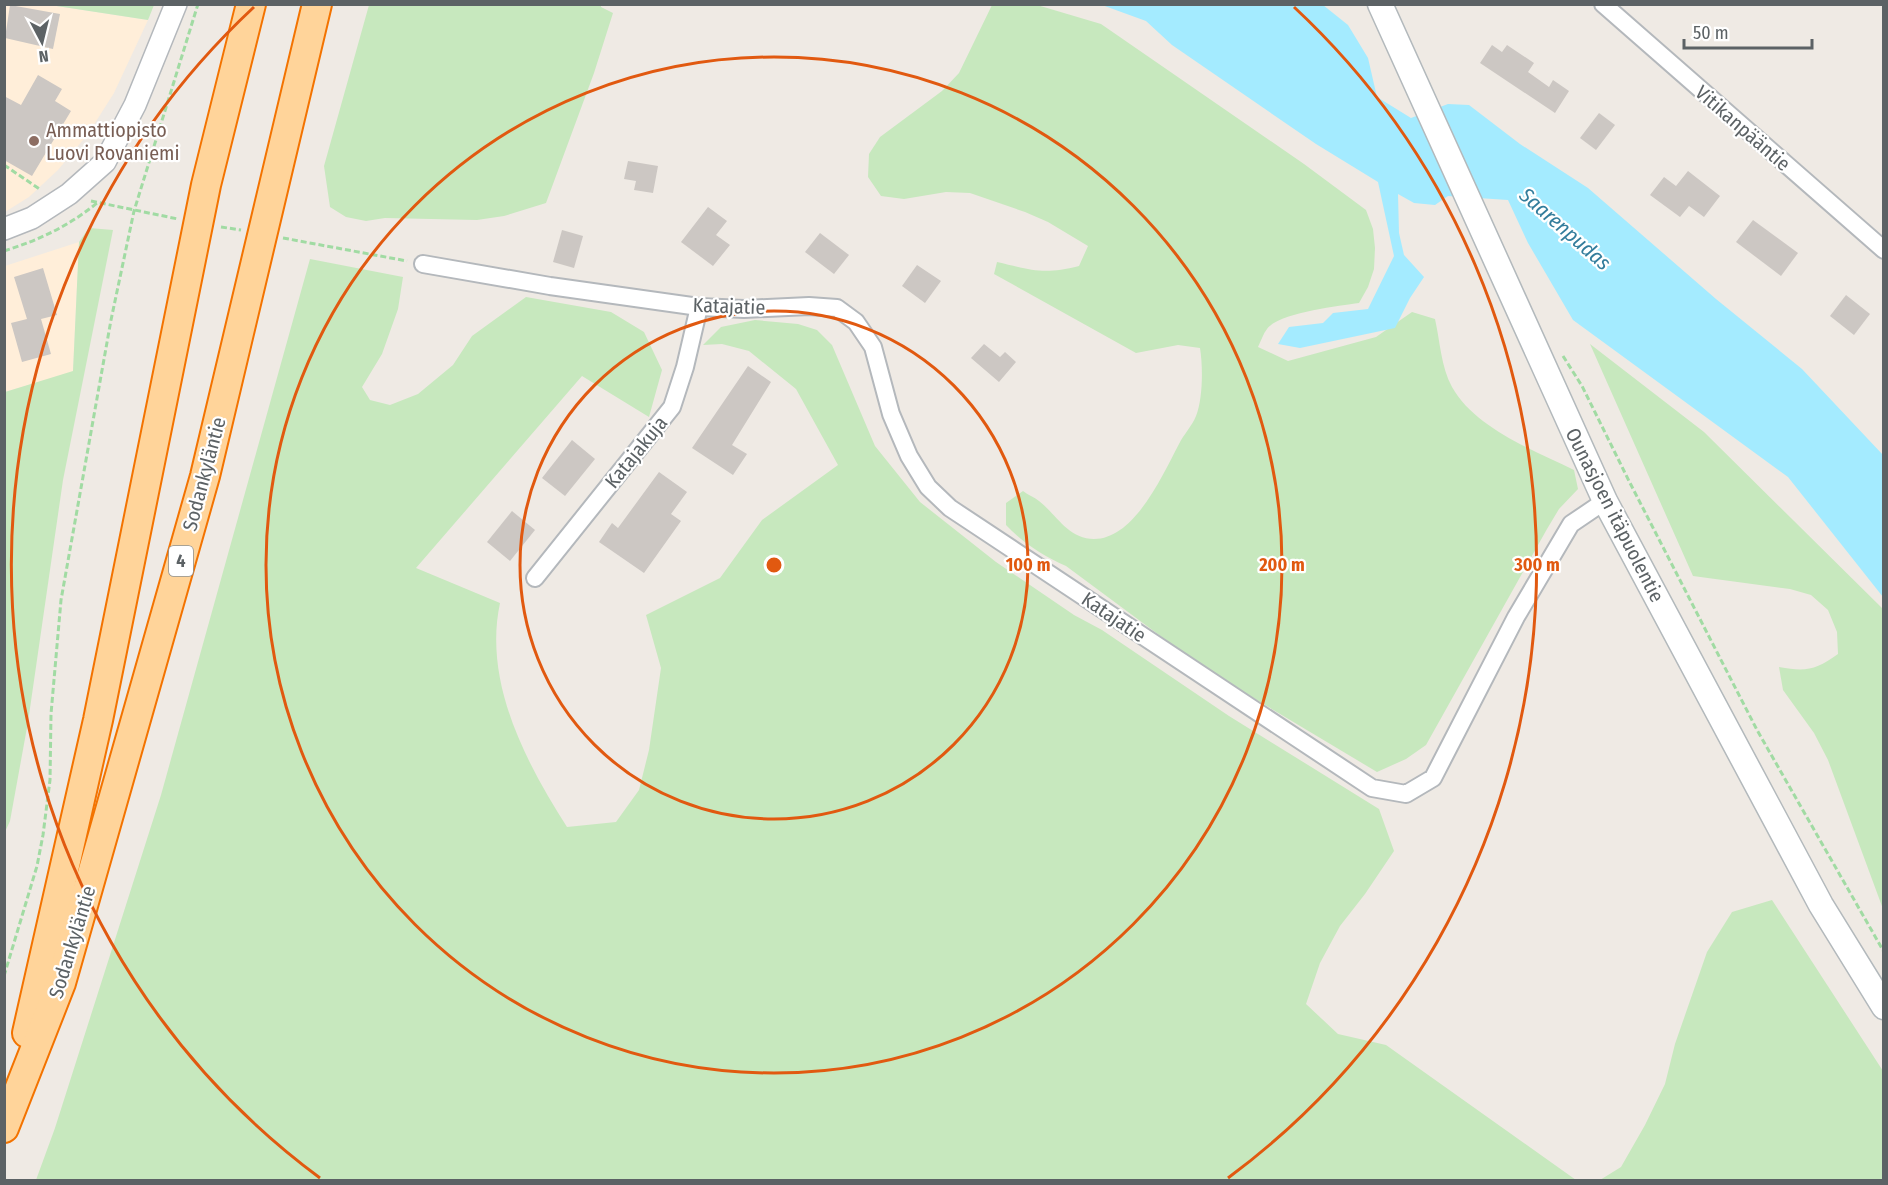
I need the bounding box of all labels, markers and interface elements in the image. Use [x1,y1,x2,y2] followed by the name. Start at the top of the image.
[12,12,72,72] north arrow
[1684,12,1812,50] scale bar
[1693,22,1729,44] text: 50 m
[38,46,50,66] text: N
[1691,80,1795,176] street label: Vitikanpääntie
[46,118,179,165] place label: Ammattiopisto Luovi Rovaniemi
[27,134,41,148] marker: Ammattiopisto Luovi Rovaniemi
[1513,182,1616,276] water label: Saarenpudas
[692,293,766,319] street label: Katajatie
[600,411,672,493] street label: Katajakuja
[177,415,231,533] street label: Sodankyläntie
[1561,424,1669,606] street label: Ounasjoen itäpuolentie
[169,546,193,576] road number: 4
[1006,554,1050,576] text: 100 m
[1258,554,1305,576] text: 200 m
[1513,554,1560,576] text: 300 m
[764,555,784,575] centre of rings
[1077,587,1151,647] street label: Katajatie
[43,883,101,1001] street label: Sodankyläntie

